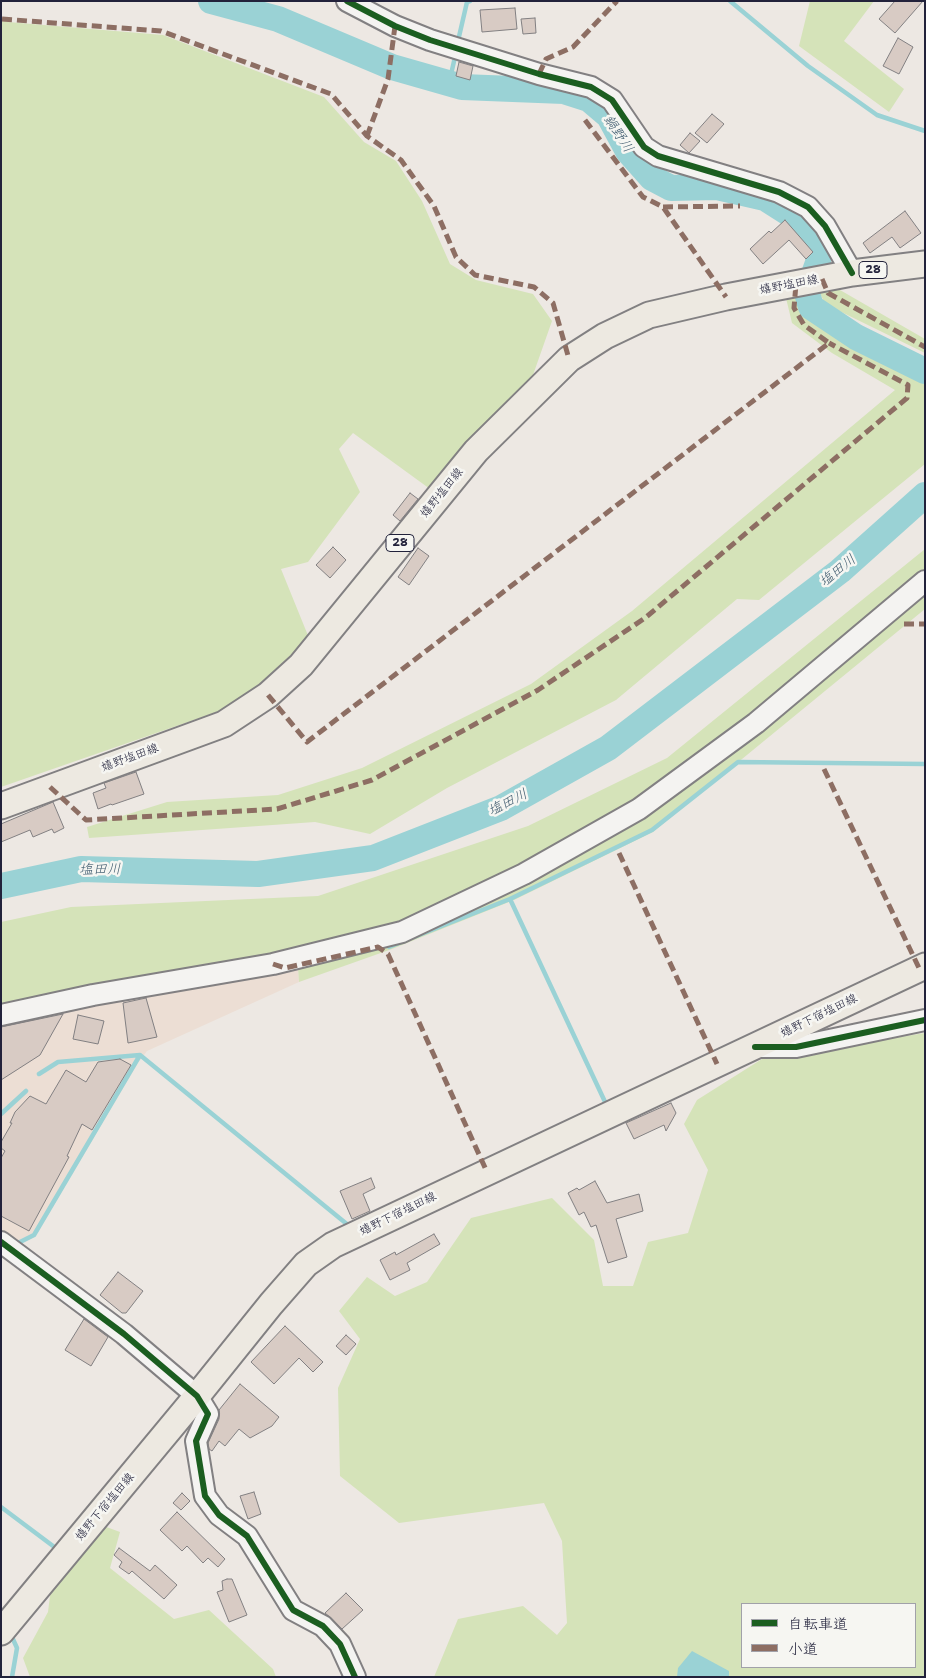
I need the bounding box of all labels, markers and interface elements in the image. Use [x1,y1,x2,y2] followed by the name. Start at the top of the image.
[600,112,636,156] water label: 鍋野川
[859,262,887,278] road number: 28
[758,272,820,298] street label: 嬉野塩田線
[418,465,466,521] street label: 嬉野塩田線
[386,534,414,552] road number: 28
[816,551,860,591] water label: 塩田川
[99,741,161,775] street label: 嬉野塩田線
[485,786,531,820] water label: 塩田川
[79,861,121,879] water label: 塩田川
[778,991,860,1041] street label: 嬉野下宿塩田線
[357,1189,439,1239] street label: 嬉野下宿塩田線
[72,1470,138,1544] street label: 嬉野下宿塩田線
[741,1603,916,1668] legend
[788,1614,848,1634] text: 自転車道
[788,1639,818,1659] text: 小道

